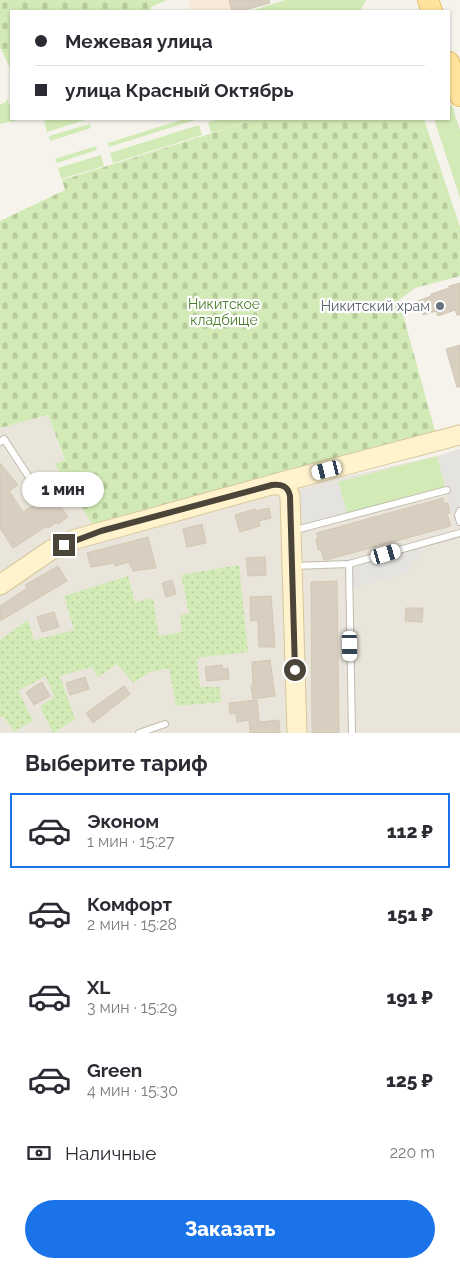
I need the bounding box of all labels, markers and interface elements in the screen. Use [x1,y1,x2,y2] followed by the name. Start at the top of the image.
[65,30,213,52] text: Межевая улица
[65,79,293,101] text: улица Красный Октябрь
[188,296,260,328] park label: Никитское кладбище
[321,298,430,314] place label: Никитский храм
[434,300,446,312] marker: Никитский храм
[310,459,343,481] car
[23,472,105,508] callout: 1 мин
[41,480,85,499] text: 1 мин
[53,534,75,556] route end
[369,543,402,565] car
[342,631,357,661] car
[284,659,306,681] route start
[25,750,208,776] text: Выберите тариф
[27,808,72,853] icon: car
[87,810,159,832] text: Эконом
[387,820,433,842] text: 112 ₽
[87,832,175,851] text: 1 мин · 15:27
[27,891,72,936] icon: car
[87,893,172,915] text: Комфорт
[387,903,433,925] text: 151 ₽
[87,915,177,934] text: 2 мин · 15:28
[27,974,72,1019] icon: car
[87,976,110,998] text: XL
[387,986,433,1008] text: 191 ₽
[87,998,177,1017] text: 3 мин · 15:29
[27,1057,72,1102] icon: car
[87,1059,142,1081] text: Green
[386,1069,433,1091] text: 125 ₽
[87,1081,178,1100] text: 4 мин · 15:30
[25,1139,53,1167] icon: cash
[65,1142,156,1164] text: Наличные
[390,1143,435,1162] text: 220 m
[25,1200,435,1258] button: Заказать

